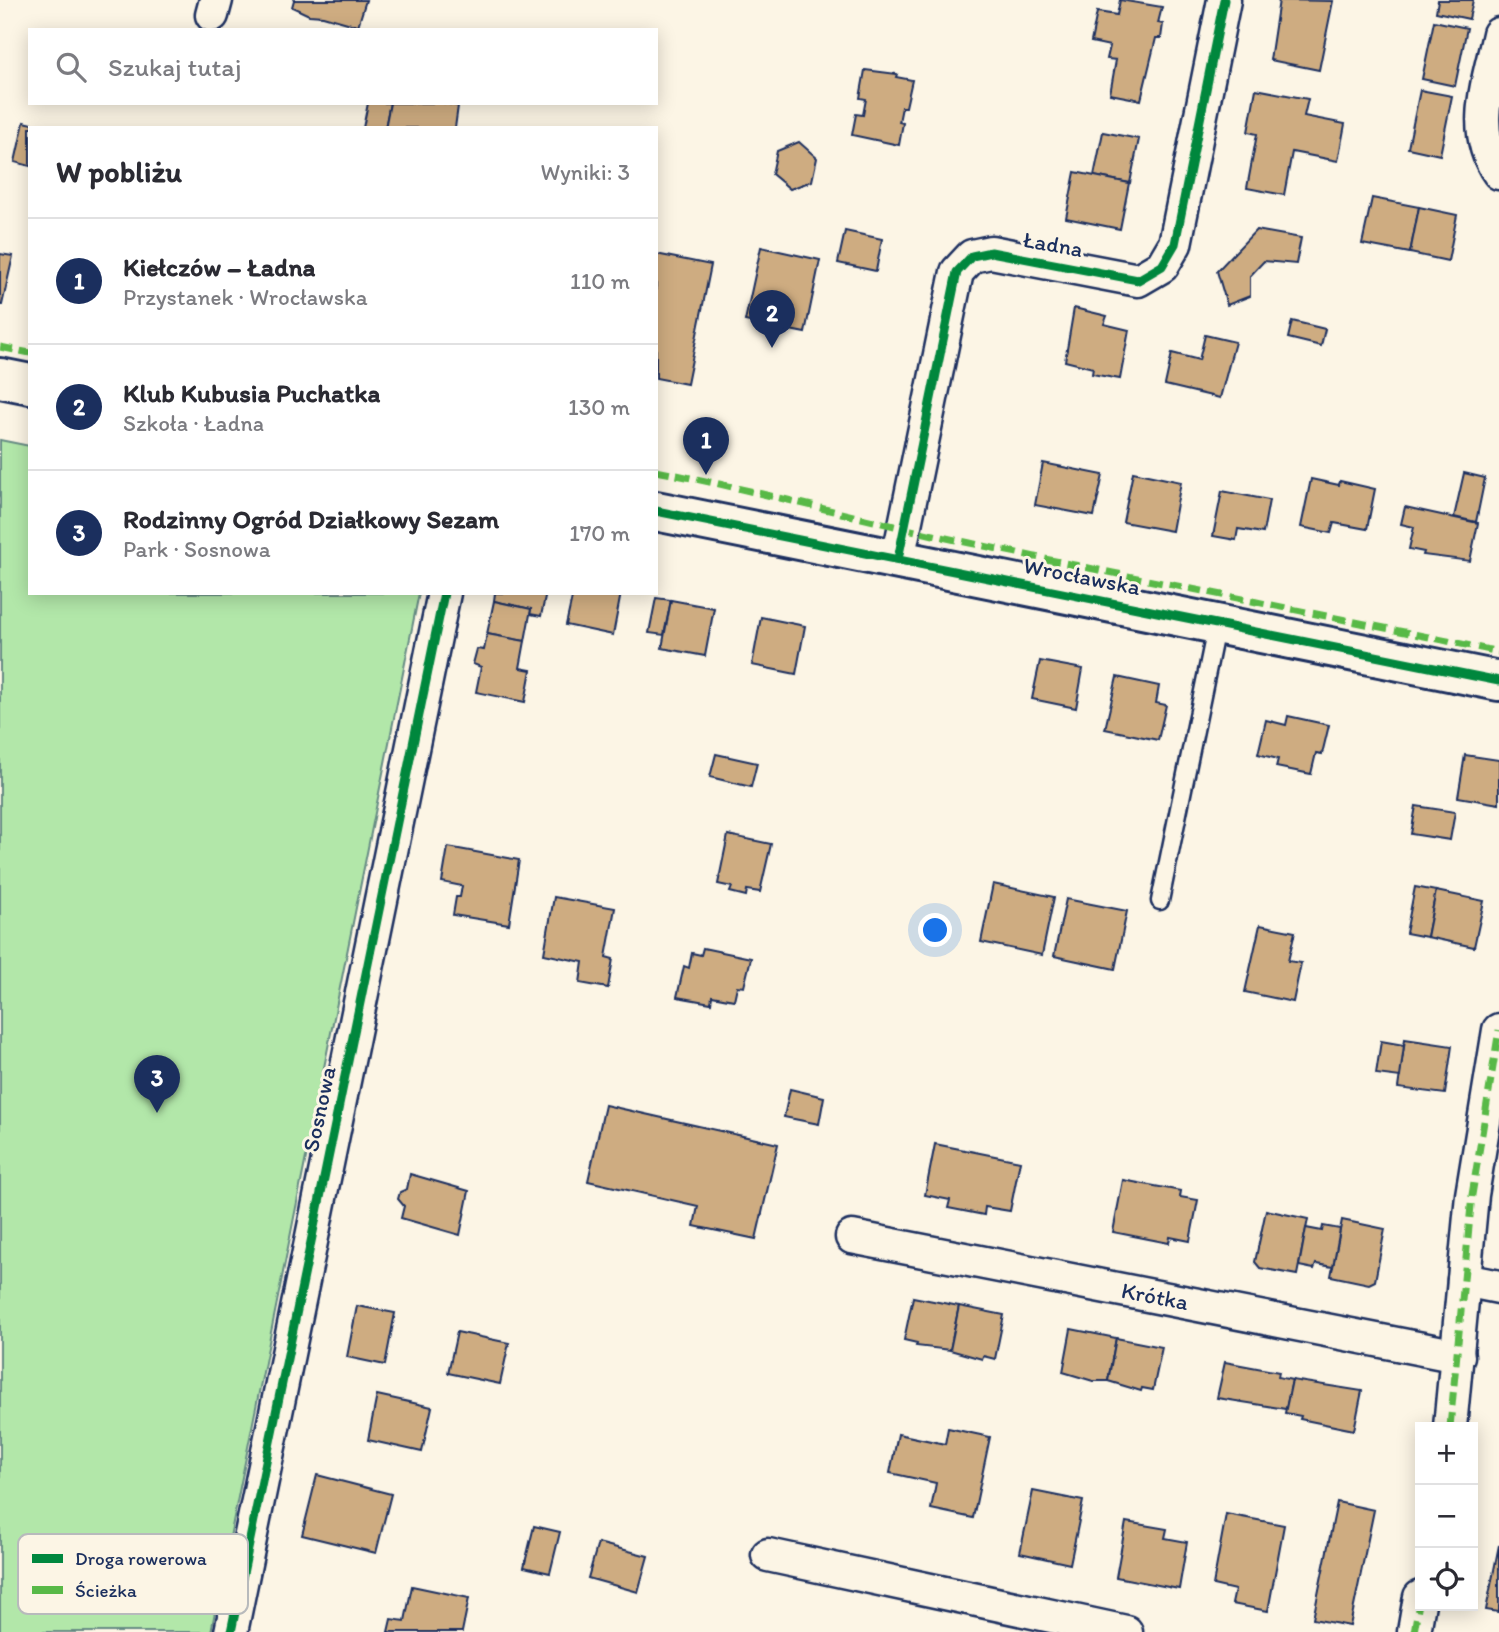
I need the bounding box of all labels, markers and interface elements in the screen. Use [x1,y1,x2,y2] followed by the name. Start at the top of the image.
[28,28,658,105] search box
[52,48,90,86] icon: search
[108,51,241,83] text: Szukaj tutaj
[56,153,182,190] text: W pobliżu
[540,158,630,186] text: Wyniki: 3
[1021,225,1085,263] street label: Ładna
[123,251,315,283] text: Kiełczów – Ładna
[74,267,84,295] text: 1
[570,267,630,295] text: 110 m
[123,283,368,311] text: Przystanek · Wrocławska
[749,290,795,348] pin: 2
[123,377,380,409] text: Klub Kubusia Puchatka
[73,393,85,421] text: 2
[568,393,630,421] text: 130 m
[123,409,264,437] text: Szkoła · Ładna
[683,417,729,475] pin: 1
[123,503,499,535] text: Rodzinny Ogród Działkowy Sezam
[73,519,85,547] text: 3
[569,519,630,547] text: 170 m
[123,535,271,563] text: Park · Sosnowa
[1021,551,1143,601] street label: Wrocławska
[918,913,952,947] your location
[134,1055,180,1113] pin: 3
[296,1064,342,1154] street label: Sosnowa
[1119,1276,1191,1316] street label: Krótka
[1415,1422,1478,1611] map controls
[1415,1422,1478,1485] button: +
[1415,1485,1478,1548] button: −
[18,1534,248,1614] legend
[75,1547,207,1570] text: Droga rowerowa
[1415,1548,1478,1611] button: locate
[75,1579,137,1602] text: Ścieżka

